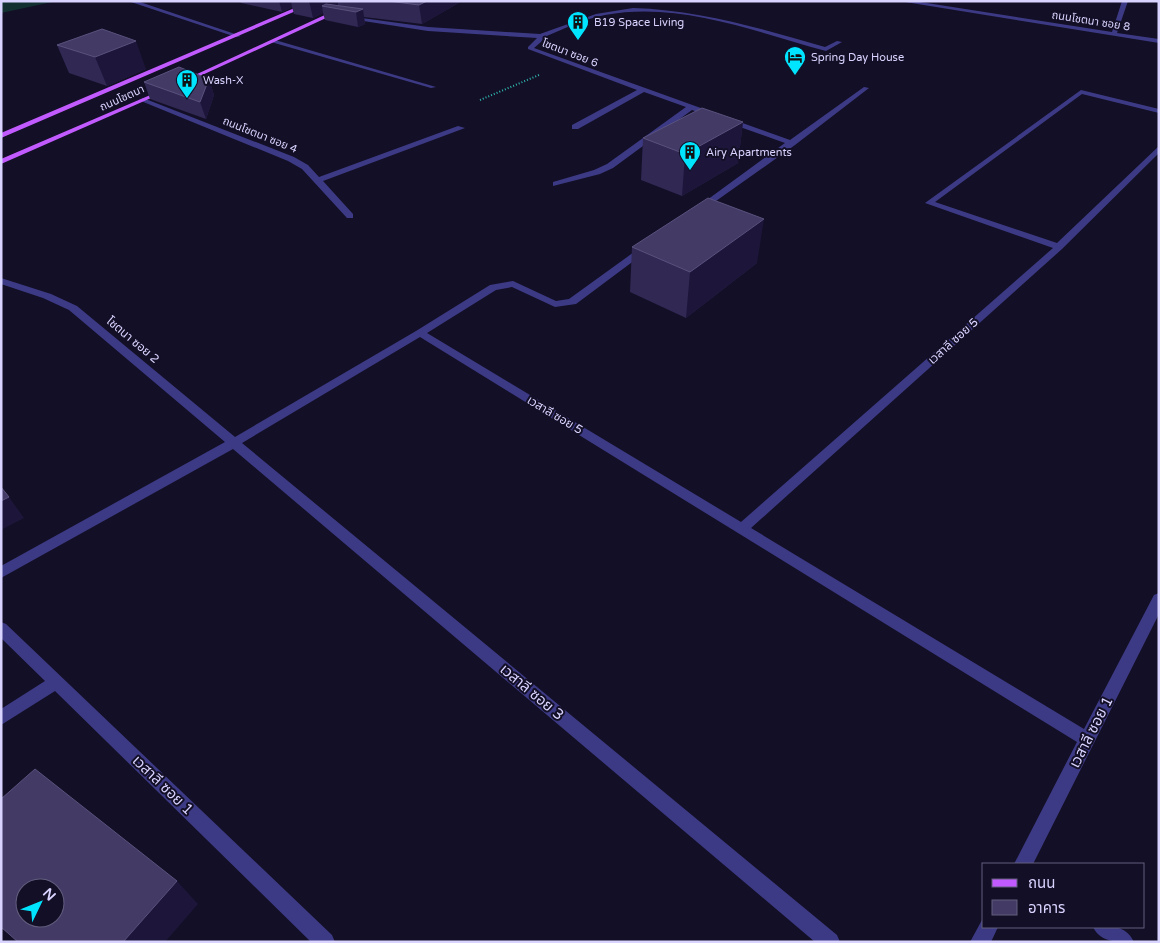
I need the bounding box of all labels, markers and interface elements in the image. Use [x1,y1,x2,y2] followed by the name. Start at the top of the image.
[1051,8,1131,34] street label: ถนนโชตนา ซอย 8
[566,10,590,41] building icon: B19 Space Living
[594,16,684,29] place label: B19 Space Living
[540,36,600,70] street label: โชตนา ซอย 6
[783,45,807,76] hotel icon: Spring Day House
[811,51,904,64] place label: Spring Day House
[175,68,199,99] building icon: Wash-X
[203,74,243,87] place label: Wash-X
[98,82,146,114] street label: ถนนโชตนา
[221,114,299,156] street label: ถนนโชตนา ซอย 4
[678,140,702,171] building icon: Airy Apartments
[706,146,792,159] place label: Airy Apartments
[104,314,162,366] street label: โชตนา ซอย 2
[925,315,981,367] street label: เวสาลี ซอย 5
[525,393,585,437] street label: เวสาลี ซอย 5
[496,660,568,724] street label: เวสาลี ซอย 3
[1065,693,1117,771] street label: เวสาลี ซอย 1
[129,751,197,819] street label: เวสาลี ซอย 1
[982,863,1145,928] legend
[1028,874,1055,892] text: ถนน
[15,878,65,928] north arrow
[39,885,59,904] text: N
[1028,899,1065,917] text: อาคาร

